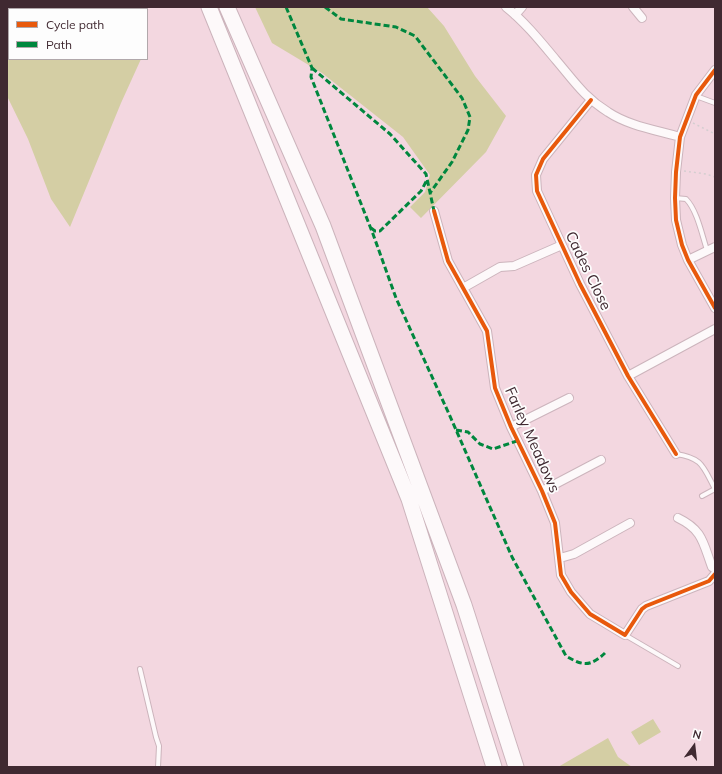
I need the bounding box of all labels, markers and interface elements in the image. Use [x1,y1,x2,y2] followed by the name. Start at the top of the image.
[8,8,148,60] legend
[46,17,104,32] text: Cycle path
[46,37,72,52] text: Path
[561,229,615,313] street label: Cades Close
[501,384,563,496] street label: Farley Meadows
[674,726,714,766] north arrow
[691,727,703,742] text: N

